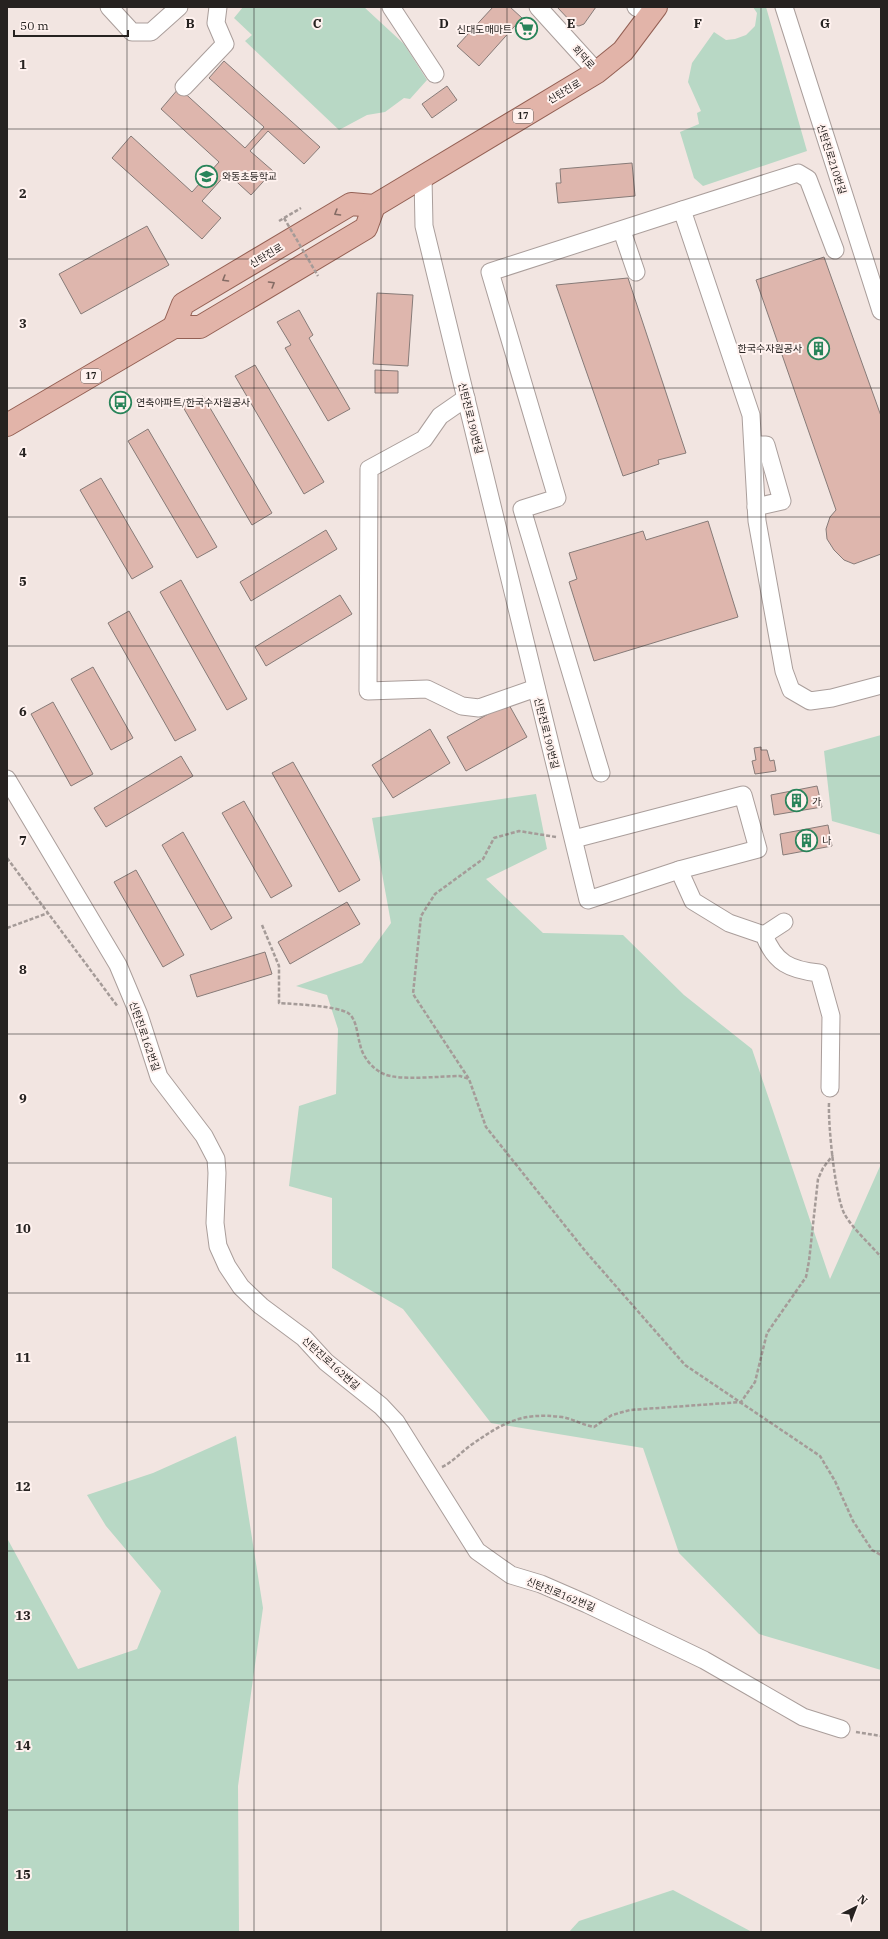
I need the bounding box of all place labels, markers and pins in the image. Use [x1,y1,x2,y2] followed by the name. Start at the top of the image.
[514,16,540,42] supermarket icon: 신대도매마트
[457,23,512,36] place label: 신대도매마트
[193,163,219,189] school or university icon: 와동초등학교
[222,170,277,183] place label: 와동초등학교
[805,335,831,361] building icon: 한국수자원공사
[738,342,803,355] place label: 한국수자원공사
[107,389,133,415] bus stop icon: 연축아파트/한국수자원공사
[136,396,251,409] place label: 연축아파트/한국수자원공사
[783,788,809,814] building icon: 가
[812,795,821,808] place label: 가
[793,827,819,853] building icon: 나
[822,834,832,847] place label: 나

